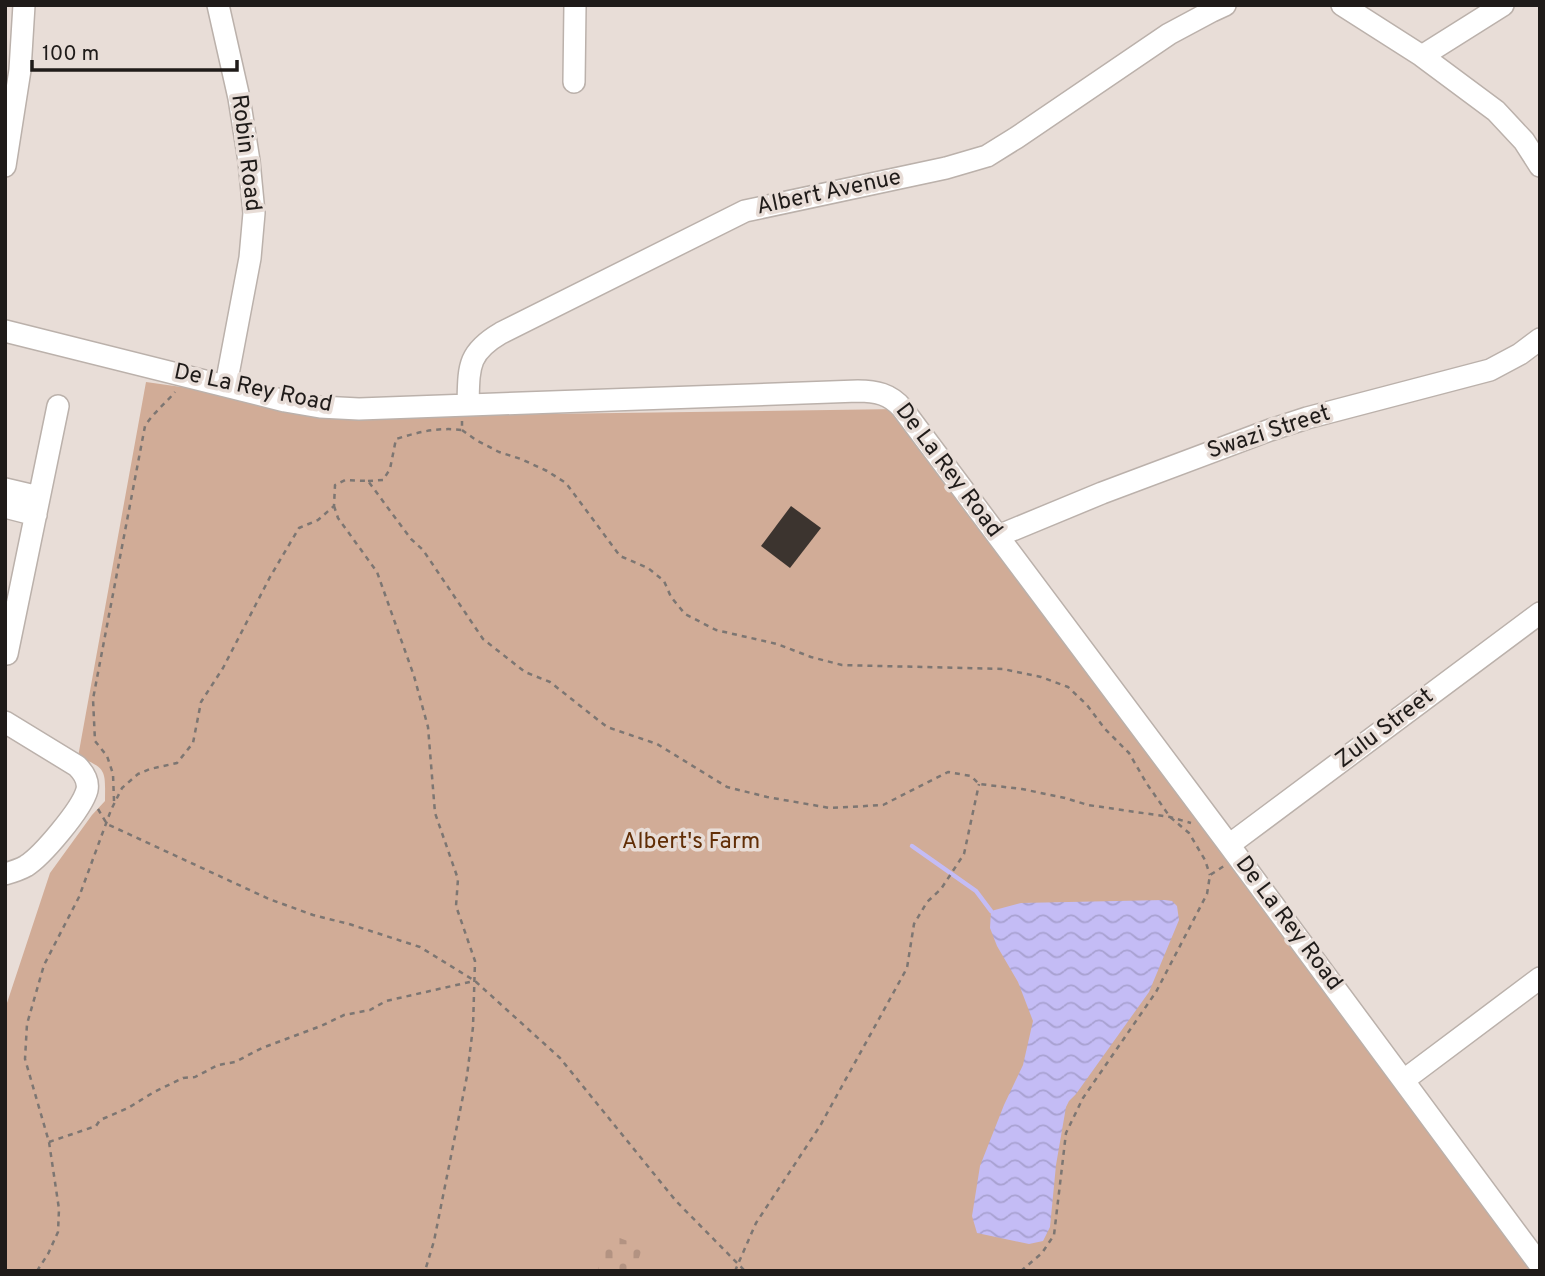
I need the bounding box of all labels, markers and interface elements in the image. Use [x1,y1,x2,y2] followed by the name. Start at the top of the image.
[32,28,236,72] scale bar
[42,41,99,68] text: 100 m
[223,93,267,213] street label: Robin Road
[754,164,904,222] street label: Albert Avenue
[171,358,335,420] street label: De La Rey Road
[888,398,1008,544] street label: De La Rey Road
[1204,400,1334,466] street label: Swazi Street
[1330,683,1440,775] street label: Zulu Street
[622,828,760,857] park label: Albert's Farm
[1228,851,1348,997] street label: De La Rey Road

